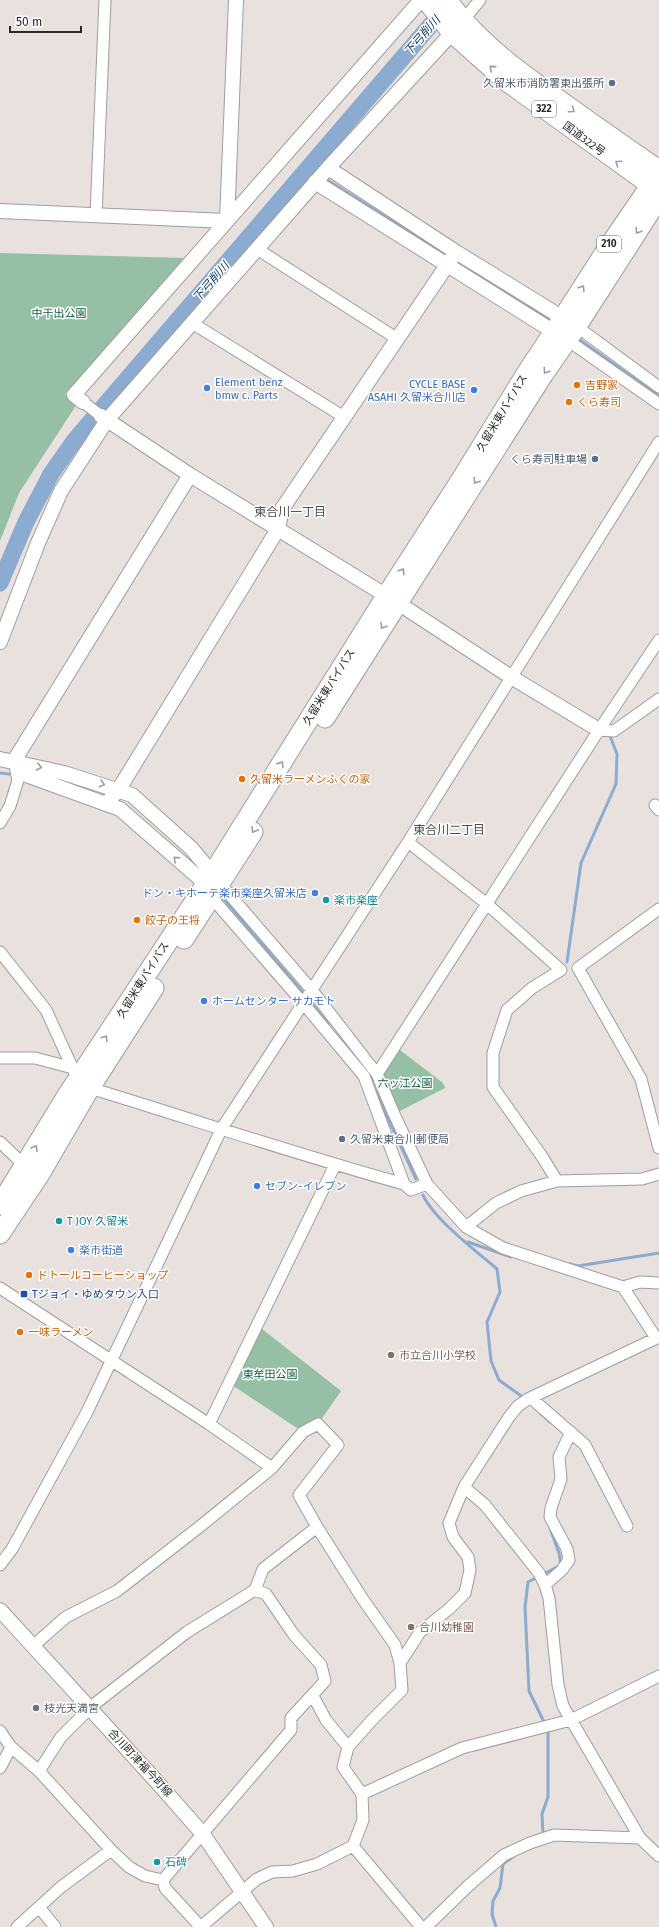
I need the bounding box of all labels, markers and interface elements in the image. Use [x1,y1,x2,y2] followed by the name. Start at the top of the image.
[10,8,81,34] scale bar
[401,12,444,59] water label: 下弓削川
[16,15,42,29] text: 50 m
[489,66,497,73] one-way arrow
[483,77,605,90] place label: 久留米市消防署東出張所
[607,78,617,88] marker: 久留米市消防署東出張所
[532,101,556,117] road number: 322
[568,105,575,113] one-way arrow
[560,119,608,159] street label: 国道322号
[615,160,622,168] one-way arrow
[636,227,643,234] one-way arrow
[597,236,621,252] road number: 210
[190,258,233,305] water label: 下弓削川
[577,285,584,292] one-way arrow
[32,307,87,320] park label: 中干出公園
[543,367,550,374] one-way arrow
[474,372,530,454] street label: 久留米東バイパス
[215,376,283,402] place label: Element benz bmw c. Parts
[368,378,466,404] place label: CYCLE BASE ASAHI 久留米合川店
[585,379,618,392] place label: 吉野家
[572,380,582,390] marker: 吉野家
[202,383,212,393] marker: Element benz bmw c. Parts
[469,385,479,395] marker: CYCLE BASE ASAHI 久留米合川店
[577,396,621,409] place label: くら寿司
[564,397,574,407] marker: くら寿司
[510,453,587,466] place label: くら寿司駐車場
[590,454,600,464] marker: くら寿司駐車場
[474,477,481,484] one-way arrow
[254,505,326,519] district label: 東合川一丁目
[397,568,405,575] one-way arrow
[380,622,388,629] one-way arrow
[300,646,358,728] street label: 久留米東バイパス
[276,761,283,768] one-way arrow
[36,763,42,771] one-way arrow
[250,773,371,786] place label: 久留米ラーメンふくの家
[237,774,247,784] marker: 久留米ラーメンふくの家
[98,779,105,788] one-way arrow
[413,823,485,837] district label: 東合川二丁目
[251,826,258,833] one-way arrow
[173,856,181,863] one-way arrow
[142,887,307,900] place label: ドン・キホーテ楽市楽座久留米店
[310,888,320,898] marker: ドン・キホーテ楽市楽座久留米店
[334,894,378,907] place label: 楽市楽座
[321,895,331,905] marker: 楽市楽座
[145,914,200,927] place label: 餃子の王将
[132,915,142,925] marker: 餃子の王将
[114,939,172,1021] street label: 久留米東バイパス
[212,995,336,1008] place label: ホームセンター サカモト
[199,996,209,1006] marker: ホームセンター サカモト
[101,1036,108,1043] one-way arrow
[378,1077,433,1090] park label: 六ッ江公園
[350,1133,449,1146] place label: 久留米東合川郵便局
[337,1134,347,1144] marker: 久留米東合川郵便局
[31,1145,38,1152] one-way arrow
[265,1180,346,1193] place label: セブン-イレブン
[252,1181,262,1191] marker: セブン-イレブン
[67,1215,128,1228] place label: T JOY 久留米
[54,1216,64,1226] marker: T JOY 久留米
[79,1244,123,1257] place label: 楽市街道
[66,1245,76,1255] marker: 楽市街道
[37,1269,169,1282] place label: ドトールコーヒーショップ
[24,1270,34,1280] marker: ドトールコーヒーショップ
[32,1288,159,1301] place label: Tジョイ・ゆめタウン入口
[19,1289,29,1299] marker: Tジョイ・ゆめタウン入口
[28,1326,94,1339] place label: 一味ラーメン
[15,1327,25,1337] marker: 一味ラーメン
[399,1349,476,1362] place label: 市立合川小学校
[386,1350,396,1360] marker: 市立合川小学校
[243,1368,298,1381] park label: 東牟田公園
[419,1621,474,1634] place label: 合川幼稚園
[406,1622,416,1632] marker: 合川幼稚園
[44,1702,99,1715] place label: 枝光天満宮
[31,1703,41,1713] marker: 枝光天満宮
[105,1726,175,1800] street label: 合川町津福今町線
[165,1856,187,1869] place label: 石碑
[152,1857,162,1867] marker: 石碑

